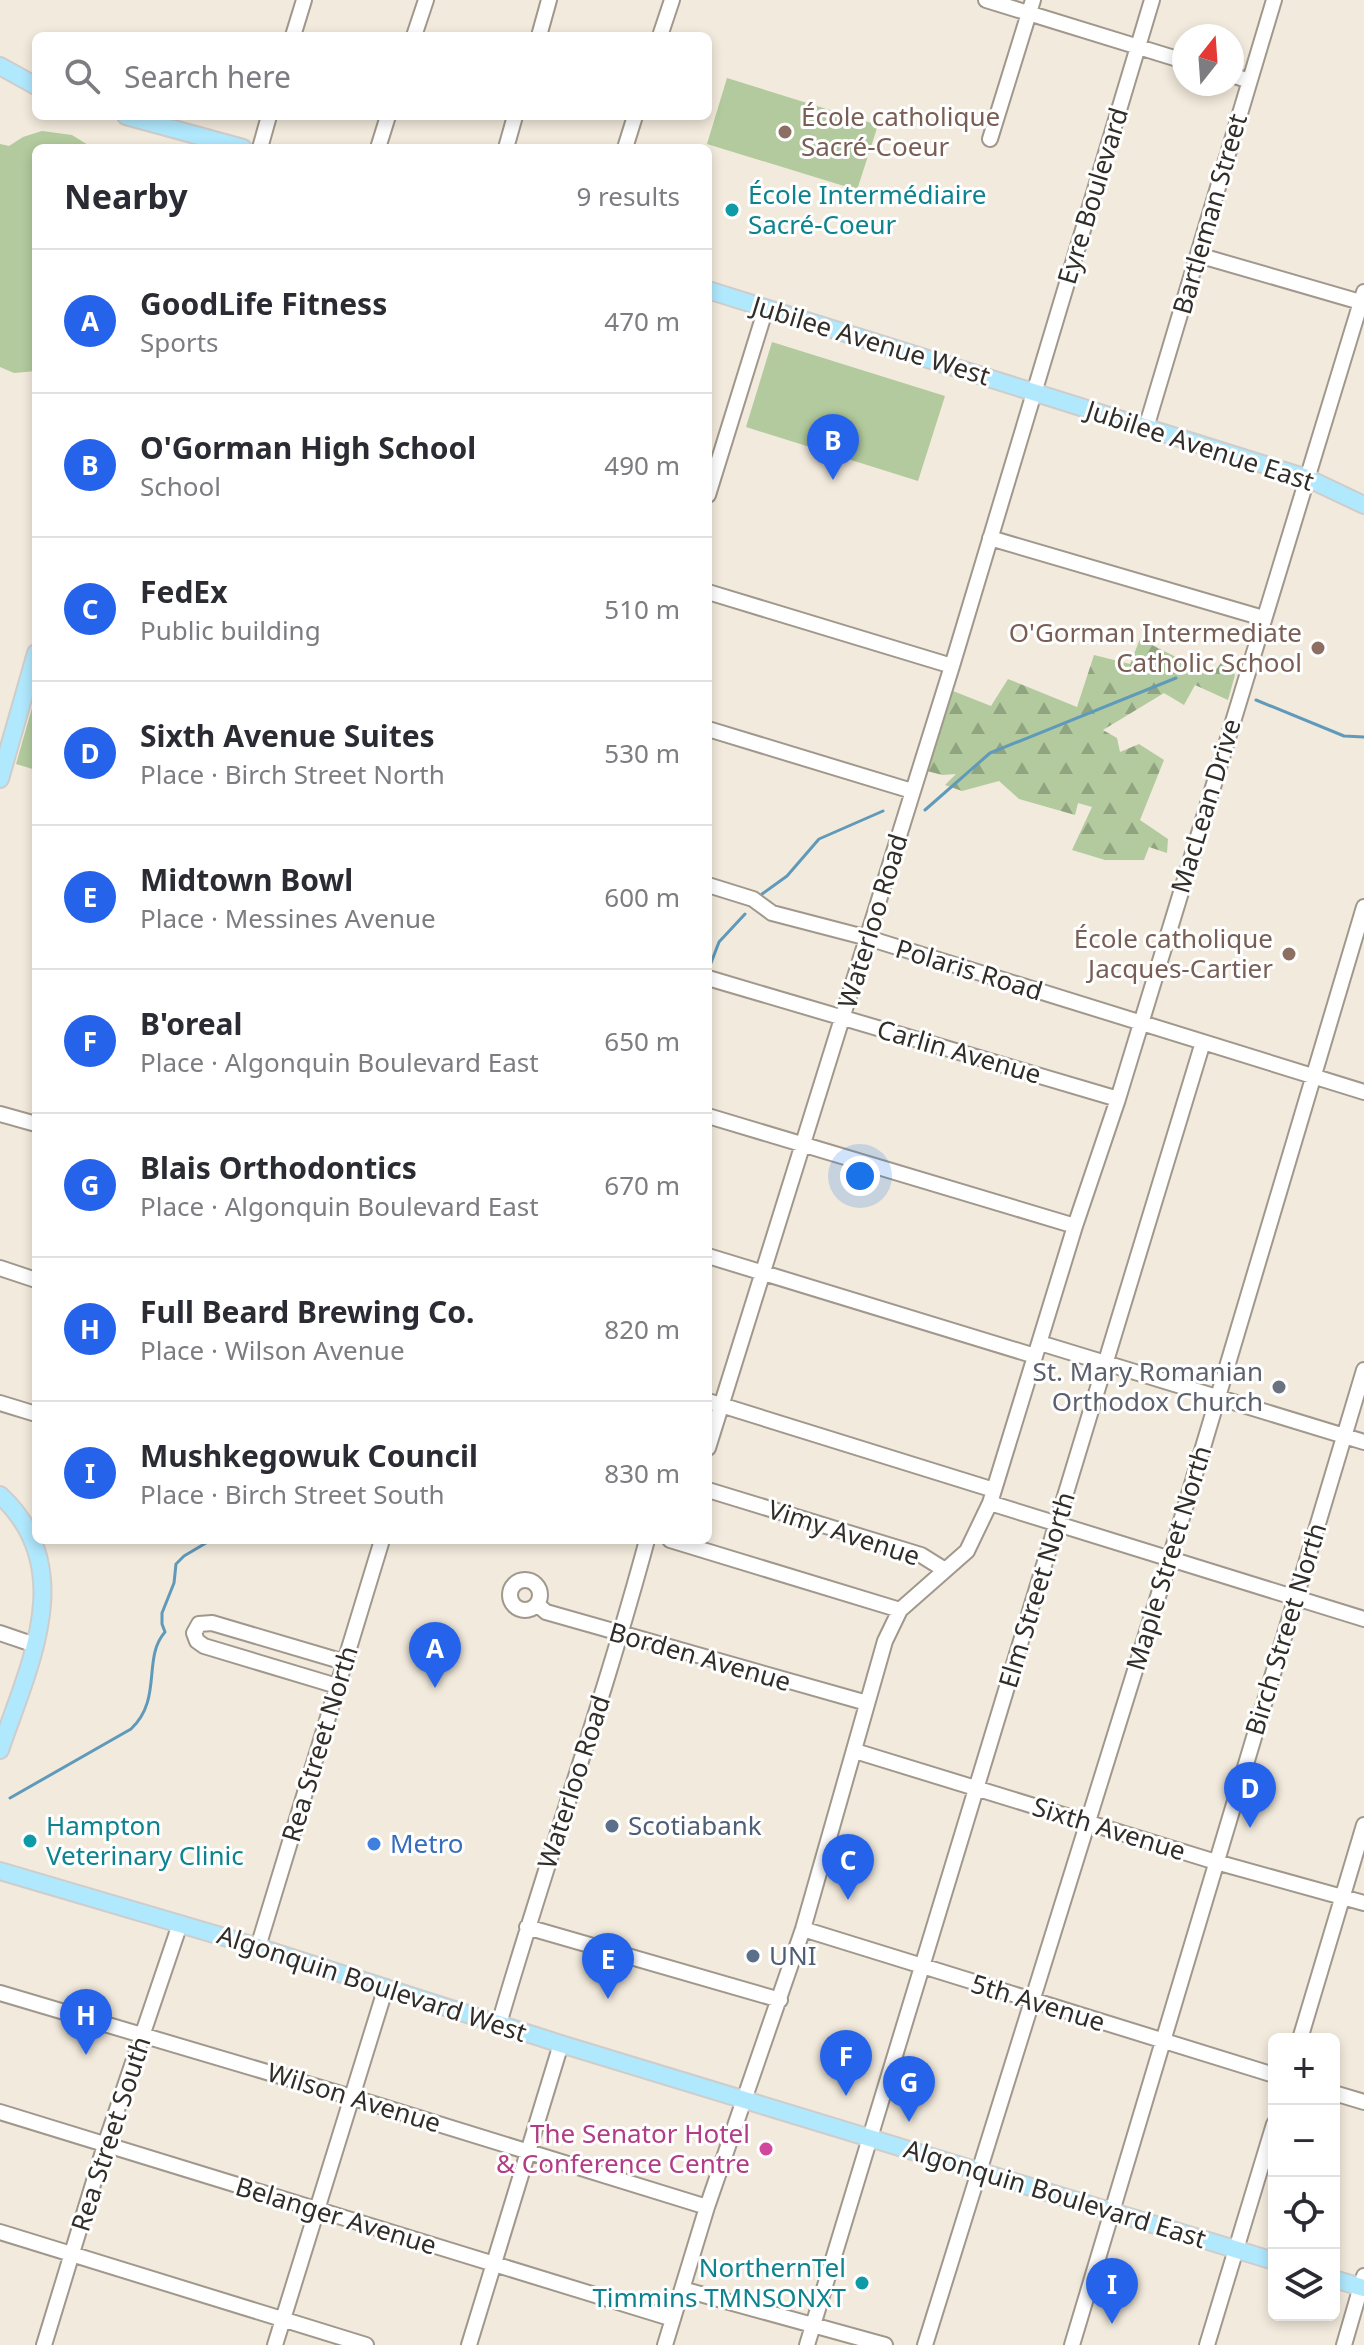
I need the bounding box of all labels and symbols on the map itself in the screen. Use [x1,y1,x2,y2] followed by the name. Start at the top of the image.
[1172,24,1244,96] north arrow
[801,98,1000,164] place label: École catholique Sacré-Coeur
[1048,103,1136,288] street label: Eyre Boulevard
[1163,109,1255,318] street label: Bartleman Street
[776,123,794,141] marker: École catholique Sacré-Coeur
[748,176,986,242] place label: École Intermédiaire Sacré-Coeur
[723,201,741,219] marker: École Intermédiaire Sacré-Coeur
[745,286,995,393] street label: Jubilee Avenue West
[1079,390,1319,499] street label: Jubilee Avenue East
[807,414,859,480] pin: B
[1009,614,1302,680] place label: O'Gorman Intermediate Catholic School
[1309,639,1327,657] marker: O'Gorman Intermediate Catholic School
[1161,714,1249,897] street label: MacLean Drive
[828,829,916,1012] street label: Waterloo Road
[1074,920,1273,986] place label: École catholique Jacques-Cartier
[891,930,1047,1008] street label: Polaris Road
[1280,945,1298,963] marker: École catholique Jacques-Cartier
[873,1010,1046,1092] street label: Carlin Avenue
[840,1156,880,1196] your location
[1032,1353,1263,1419] place label: St. Mary Romanian Orthodox Church
[1270,1378,1288,1396] marker: St. Mary Romanian Orthodox Church
[1117,1441,1219,1675] street label: Maple Street North
[989,1487,1083,1692] street label: Elm Street North
[764,1491,925,1574] street label: Vimy Avenue
[1236,1518,1334,1739] street label: Birch Street North
[605,1613,795,1699] street label: Borden Avenue
[409,1622,461,1688] pin: A
[272,1641,366,1846] street label: Rea Street North
[528,1690,618,1873] street label: Waterloo Road
[1224,1762,1276,1828] pin: D
[1028,1788,1190,1868] street label: Sixth Avenue
[46,1807,244,1873] place label: Hampton Veterinary Clinic
[628,1807,762,1843] place label: Scotiabank
[603,1817,621,1835] marker: Scotiabank
[390,1825,464,1861] place label: Metro
[21,1832,39,1850] marker: Hampton Veterinary Clinic
[822,1834,874,1900] pin: C
[365,1835,383,1853] marker: Metro
[213,1916,532,2050] street label: Algonquin Boulevard West
[582,1933,634,1999] pin: E
[769,1937,817,1973] place label: UNI
[744,1947,762,1965] marker: UNI
[967,1965,1110,2039] street label: 5th Avenue
[60,1989,112,2055] pin: H
[820,2030,872,2096] pin: F
[62,2032,159,2236] street label: Rea Street South
[263,2054,446,2141] street label: Wilson Avenue
[883,2056,935,2122] pin: G
[496,2115,750,2181] place label: The Senator Hotel & Conference Centre
[900,2130,1211,2256] street label: Algonquin Boulevard East
[757,2140,775,2158] marker: The Senator Hotel & Conference Centre
[231,2167,441,2263] street label: Belanger Avenue
[592,2249,847,2315] place label: NorthernTel Timmins TMNSONXT
[1086,2258,1138,2324] pin: I
[853,2274,871,2292] marker: NorthernTel Timmins TMNSONXT

